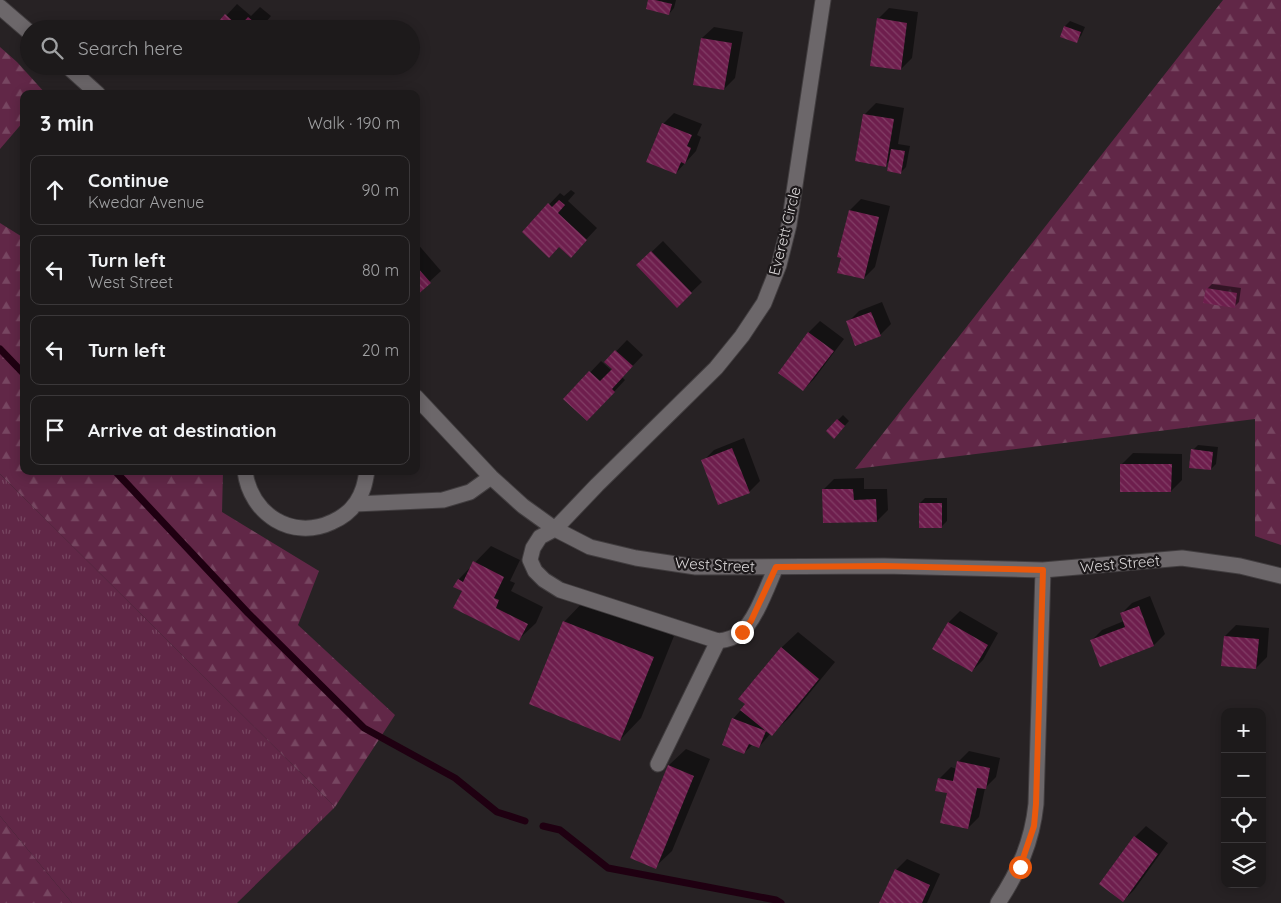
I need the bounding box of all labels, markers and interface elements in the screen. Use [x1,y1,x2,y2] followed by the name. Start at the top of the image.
[20,20,420,75] search box
[38,34,66,62] icon: search
[78,36,183,60] text: Search here
[40,110,94,136] text: 3 min
[308,113,400,133] text: Walk · 190 m
[88,168,169,192] text: Continue
[41,176,69,204] icon: ahead
[362,180,399,200] text: 90 m
[764,185,805,277] street label: Everett Circle
[88,192,204,212] text: Kwedar Avenue
[88,248,166,272] text: Turn left
[41,256,69,284] icon: left
[362,260,399,280] text: 80 m
[88,272,173,292] text: West Street
[41,336,69,364] icon: left
[88,338,166,362] text: Turn left
[362,340,399,360] text: 20 m
[41,416,69,444] icon: arrive
[88,418,277,442] text: Arrive at destination
[1079,551,1161,576] street label: West Street
[675,553,755,576] street label: West Street
[731,621,754,644] route end
[1221,708,1266,888] map controls
[1221,708,1266,753] button: +
[1221,753,1266,798] button: −
[1221,798,1266,843] button: locate
[1221,843,1266,888] button: layers
[1009,856,1032,879] route start

